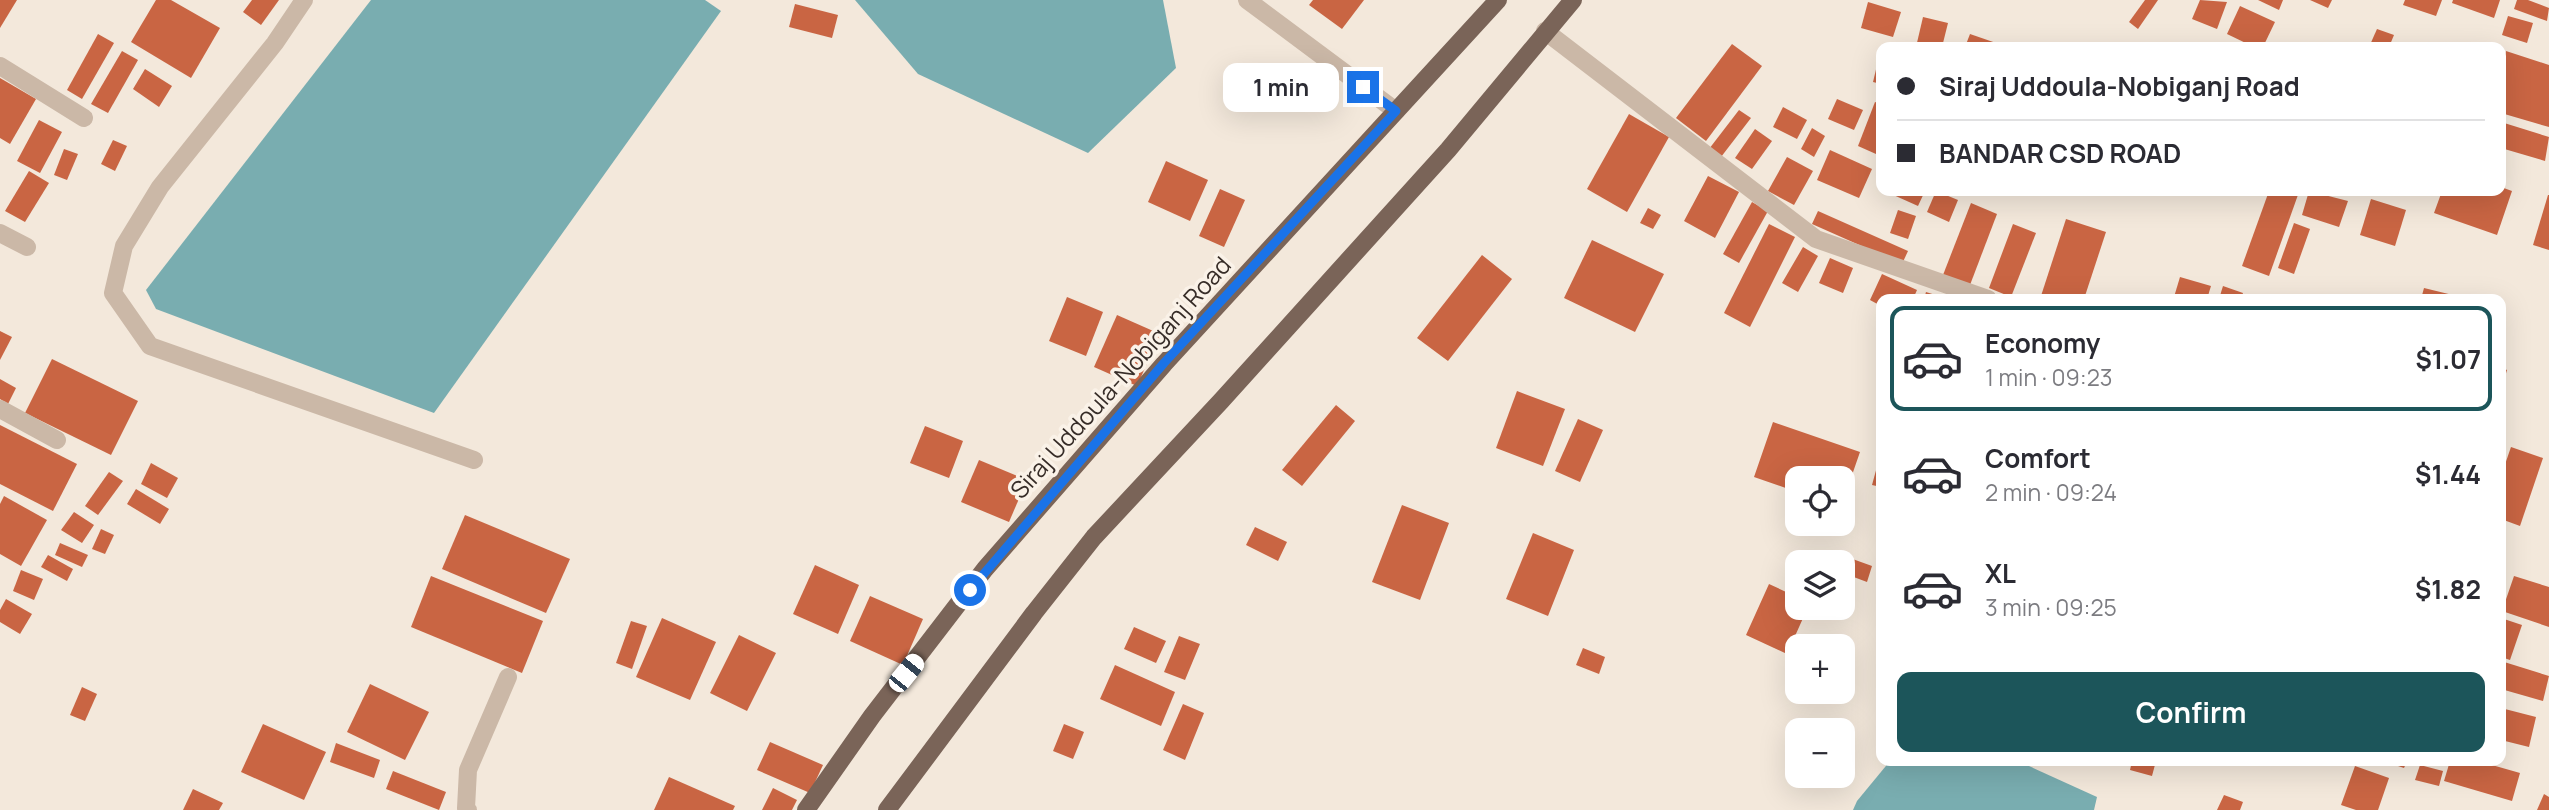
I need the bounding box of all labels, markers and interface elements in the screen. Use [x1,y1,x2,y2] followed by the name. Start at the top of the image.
[1223,62,1338,112] callout: 1 min
[1939,68,2300,104] text: Siraj Uddoula-Nobiganj Road
[1253,71,1309,103] text: 1 min
[1347,71,1379,103] route end
[1939,135,2181,171] text: BANDAR CSD ROAD
[1002,249,1238,505] street label: Siraj Uddoula-Nobiganj Road
[1985,325,2100,361] text: Economy
[1901,327,1964,390] icon: car
[2415,341,2481,377] text: $1.07
[1985,361,2113,393] text: 1 min · 09:23
[1985,440,2091,476] text: Comfort
[1901,442,1964,505] icon: car
[2415,456,2481,492] text: $1.44
[1785,466,1855,788] map controls
[1785,466,1855,536] button: locate
[1985,476,2117,508] text: 2 min · 09:24
[1785,550,1855,620] button: layers
[1985,555,2016,591] text: XL
[1901,557,1964,620] icon: car
[2415,571,2481,607] text: $1.82
[954,574,986,606] route start
[1985,591,2117,623] text: 3 min · 09:25
[1785,634,1855,704] button: +
[885,650,928,696] car
[1897,672,2485,752] button: Confirm
[1785,718,1855,788] button: −

